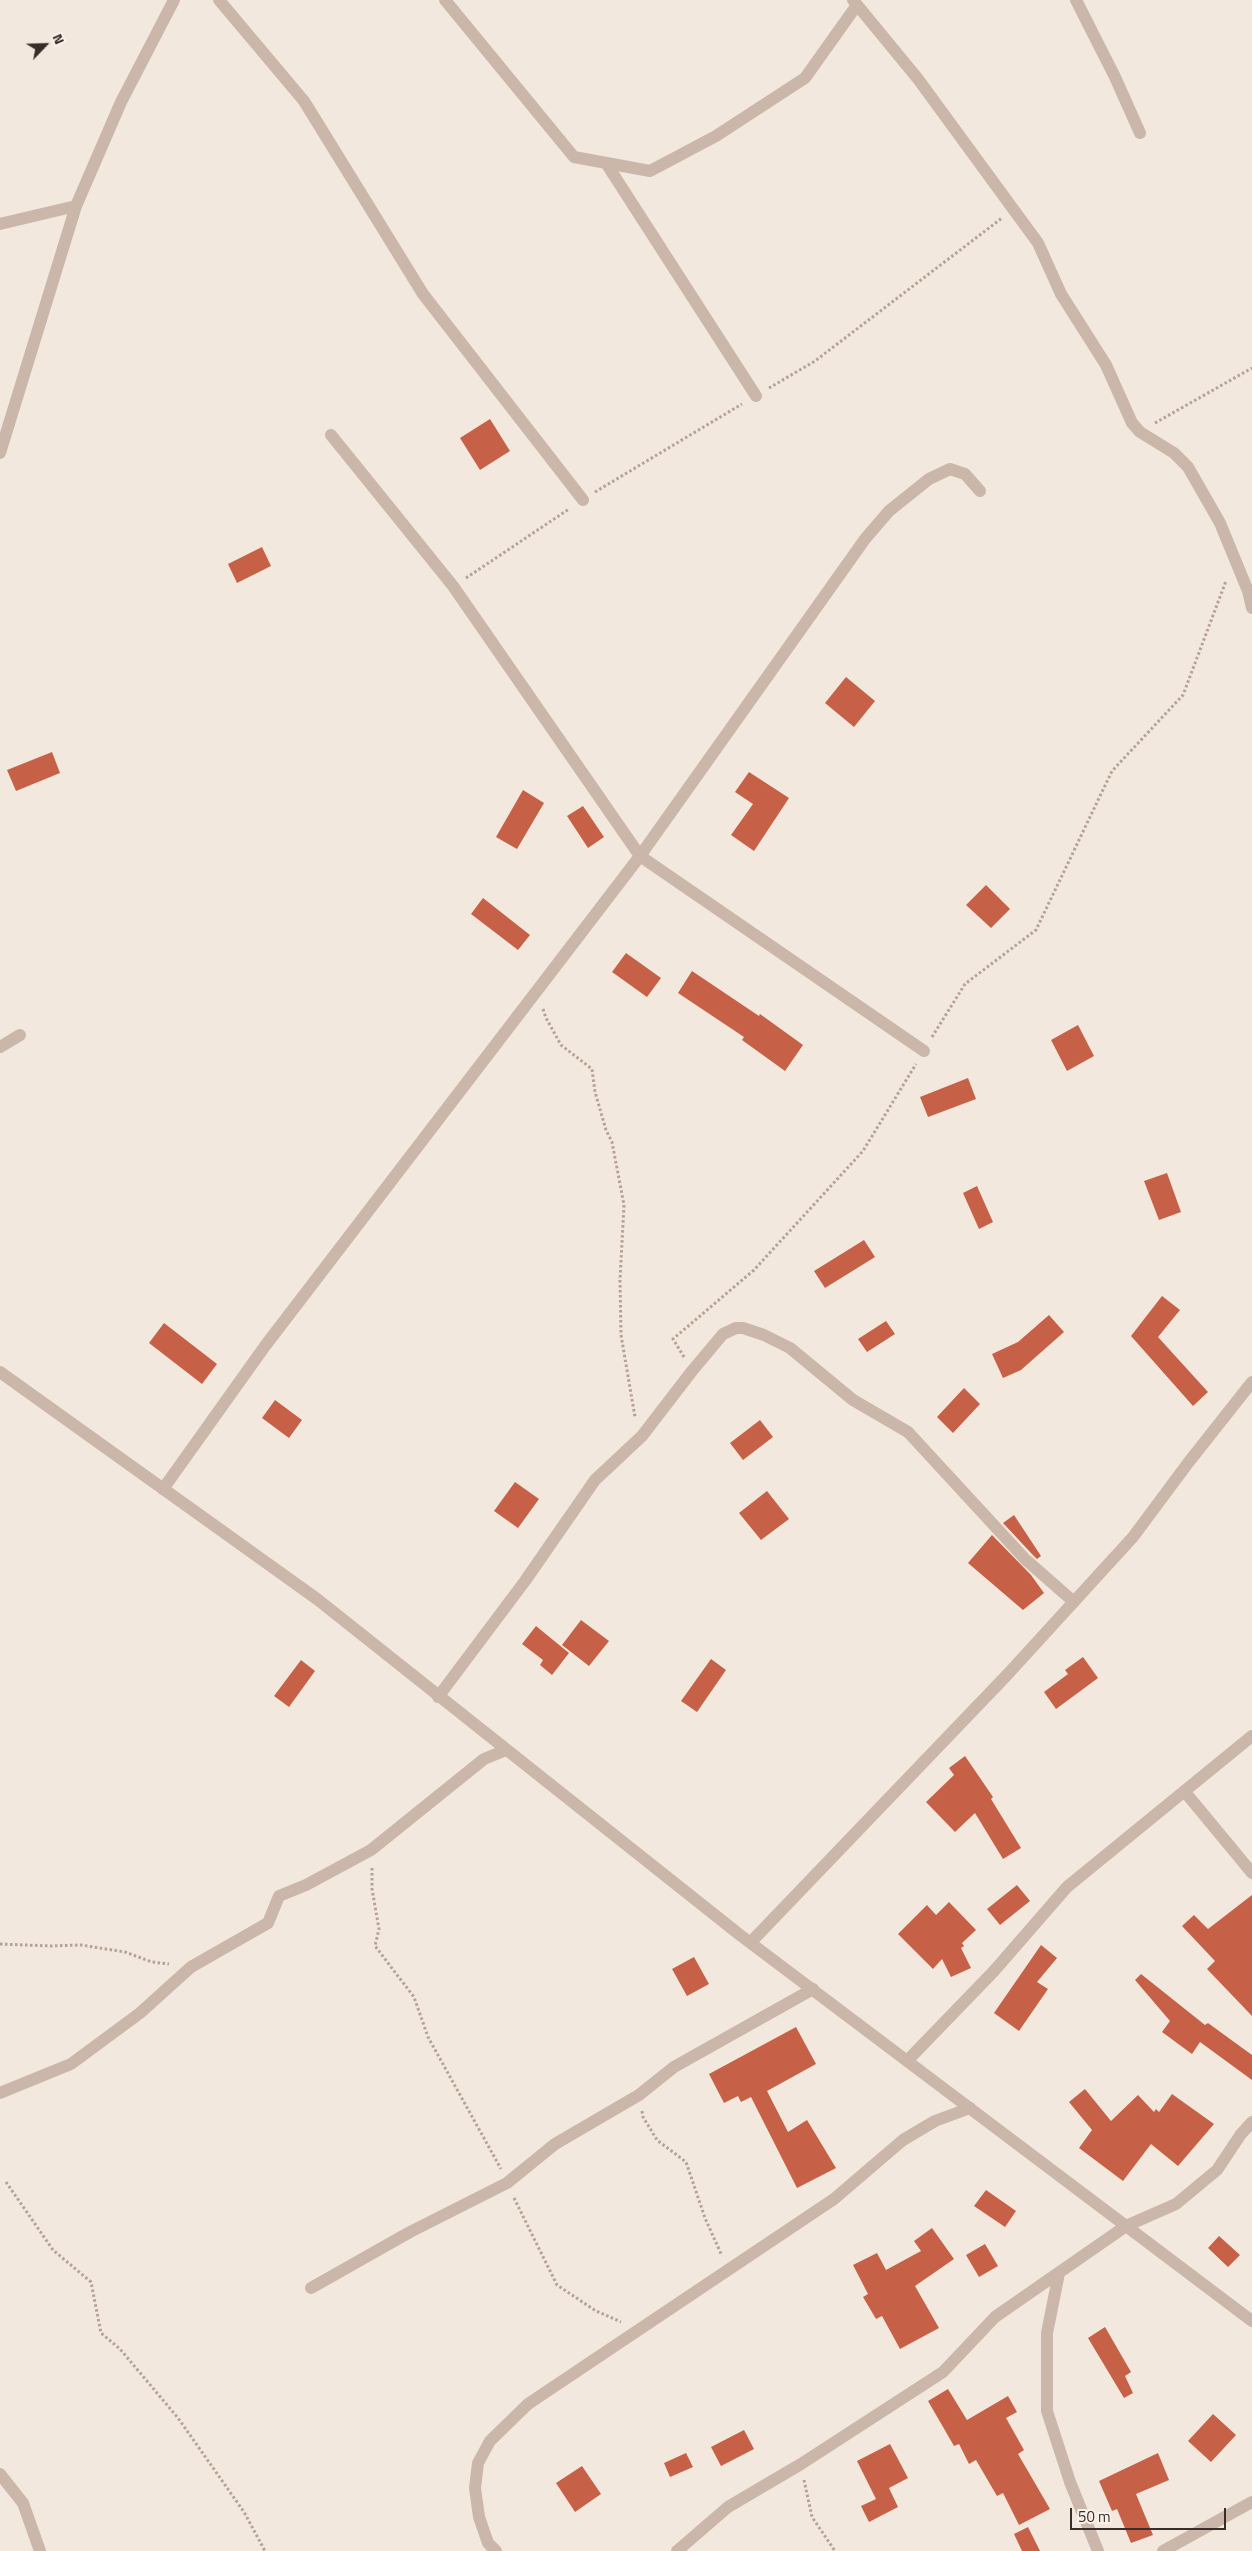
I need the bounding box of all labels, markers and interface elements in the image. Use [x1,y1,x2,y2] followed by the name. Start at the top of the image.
[20,20,70,70] north arrow
[48,30,71,47] text: N
[1072,2498,1228,2530] scale bar
[1078,2505,1111,2528] text: 50 m

